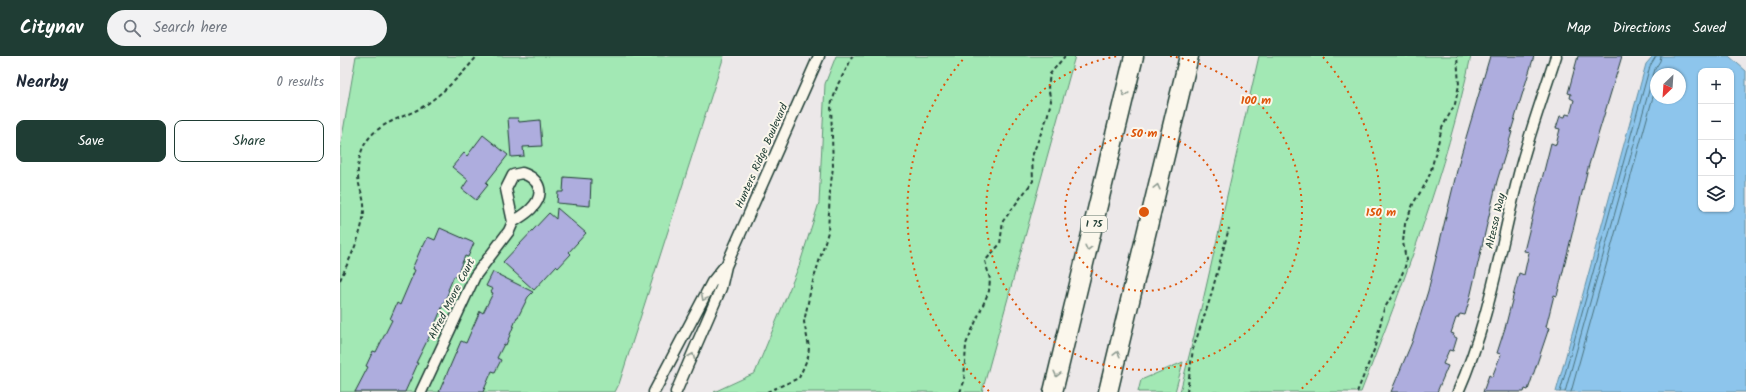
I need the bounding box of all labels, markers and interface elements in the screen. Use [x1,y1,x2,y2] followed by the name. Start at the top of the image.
[107,10,387,46] search box
[20,13,83,43] text: Citynav
[153,16,227,40] text: Search here
[121,17,143,39] icon: search
[1566,17,1591,39] text: Map
[1613,17,1671,39] text: Directions
[1693,17,1726,39] text: Saved
[1650,68,1686,104] north arrow
[1698,68,1734,212] map controls
[1698,68,1734,104] button: +
[16,69,68,96] text: Nearby
[277,72,324,93] text: 0 results
[1121,90,1130,97] one-way arrow
[1241,91,1271,110] text: 100 m
[731,100,793,211] street label: Hunters Ridge Boulevard
[1698,104,1734,140] button: −
[16,120,166,162] button: Save
[174,120,324,162] button: Share
[1130,124,1158,143] text: 50 m
[1698,140,1734,176] button: locate
[1698,176,1734,212] button: layers
[1153,184,1161,190] one-way arrow
[1481,191,1511,251] street label: Altessa Way
[1366,203,1396,222] text: 150 m
[1137,205,1151,219] centre of rings
[1081,216,1107,232] road number: I 75
[1084,244,1093,251] one-way arrow
[424,255,480,342] street label: Alfred Moore Court
[701,294,709,301] one-way arrow
[1112,351,1120,357] one-way arrow
[687,353,695,360] one-way arrow
[1054,371,1062,377] one-way arrow

